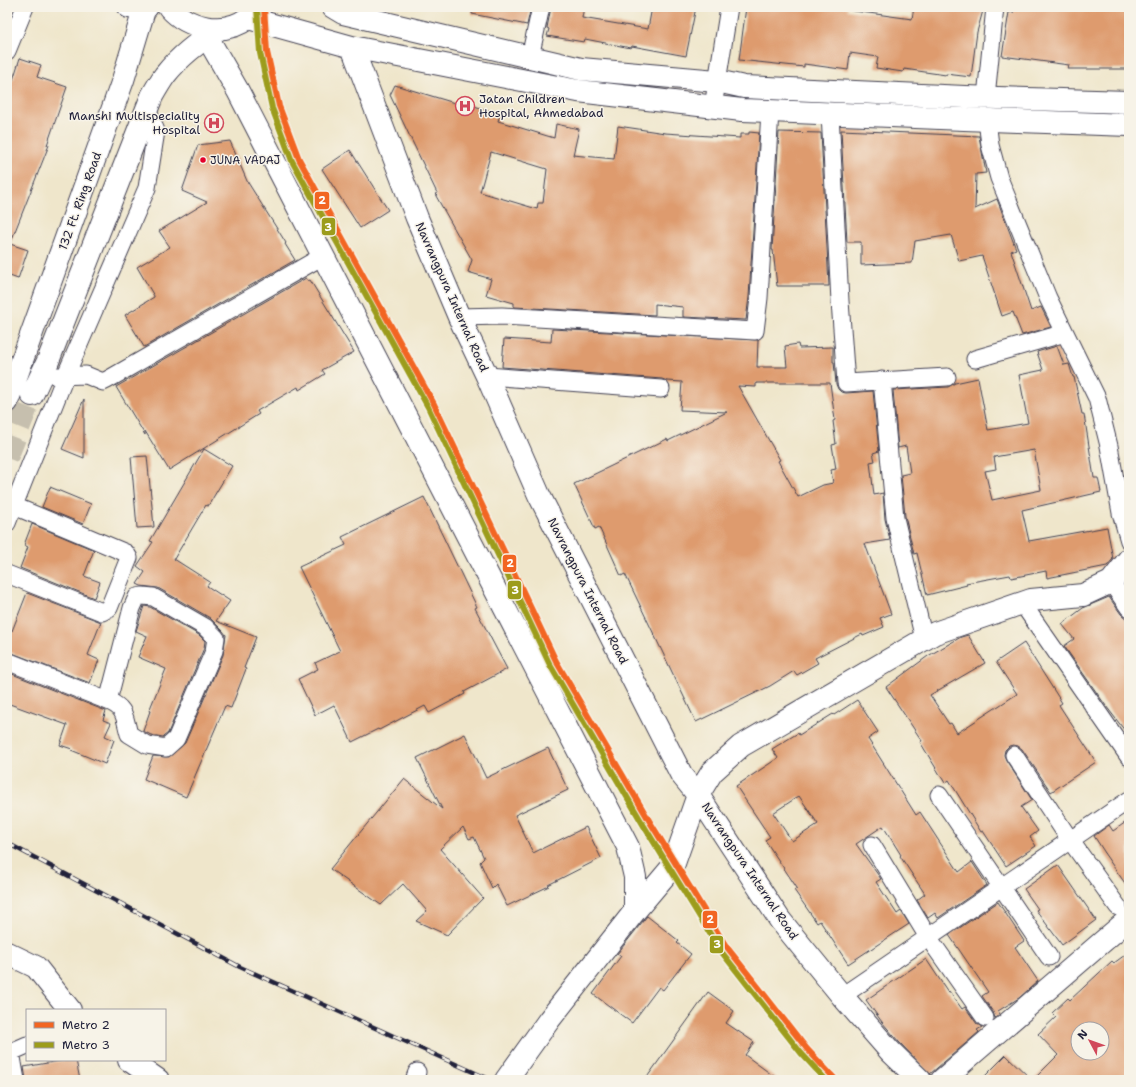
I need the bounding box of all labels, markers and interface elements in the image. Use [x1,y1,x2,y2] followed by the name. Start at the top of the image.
[479,91,604,121] place label: Jatan Children Hospital, Ahmedabad
[454,95,476,117] hospital icon: Jatan Children Hospital, Ahmedabad
[69,108,200,138] place label: Manshi Multispeciality Hospital
[203,112,225,134] hospital icon: Manshi Multispeciality Hospital
[55,149,105,252] street label: 132 Ft. Ring Road
[210,153,281,168] place label: JUNA VADAJ
[198,155,208,165] marker: JUNA VADAJ
[314,191,330,210] line badge: 2
[318,193,326,208] text: 2
[321,217,336,236] line badge: 3
[324,220,332,235] text: 3
[412,220,492,375] street label: Navrangpura Internal Road
[544,515,632,667] street label: Navrangpura Internal Road
[502,554,517,573] line badge: 2
[506,556,514,571] text: 2
[507,580,522,600] line badge: 3
[511,583,519,598] text: 3
[698,799,802,943] street label: Navrangpura Internal Road
[702,910,718,929] line badge: 2
[706,912,714,927] text: 2
[709,935,724,954] line badge: 3
[713,937,721,952] text: 3
[26,1009,166,1061] legend
[62,1017,110,1033] text: Metro 2
[1070,1021,1110,1061] north arrow
[1074,1026,1092,1043] text: N
[62,1037,110,1053] text: Metro 3

